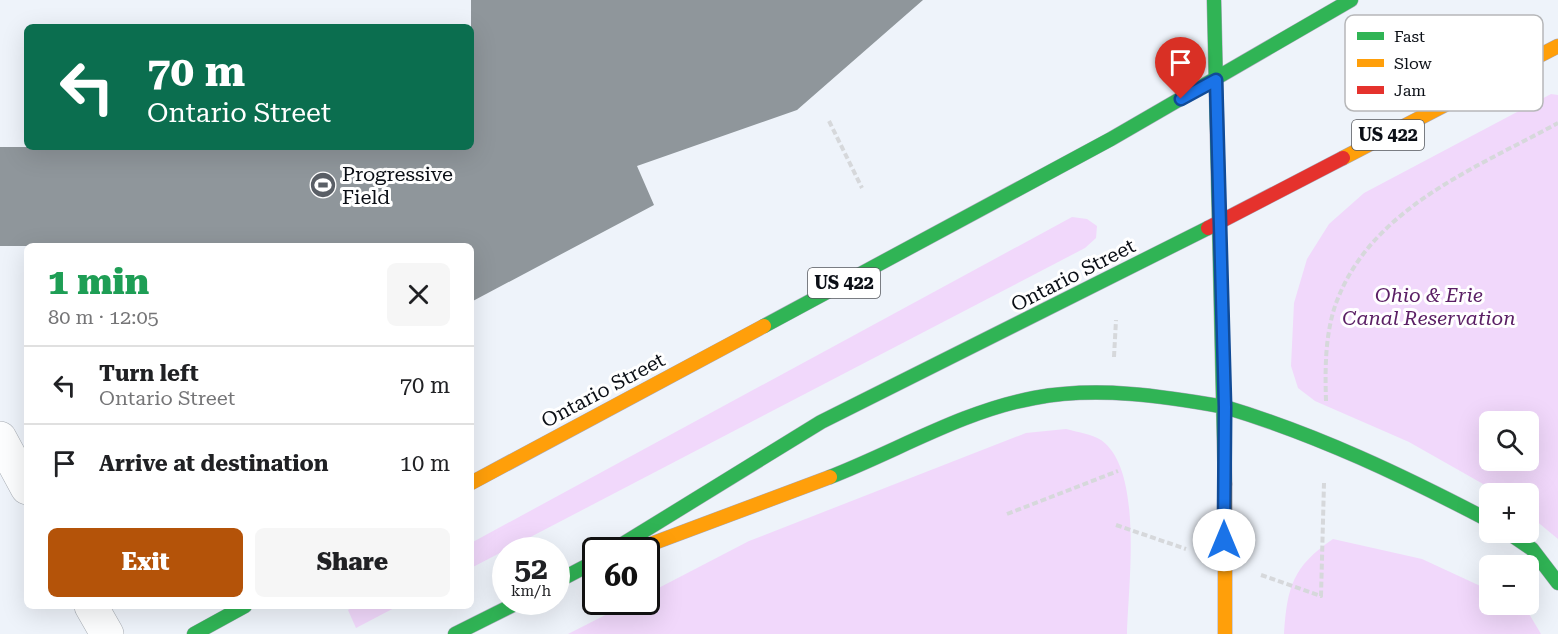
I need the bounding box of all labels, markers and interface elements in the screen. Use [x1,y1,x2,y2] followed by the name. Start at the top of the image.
[1345,15,1543,111] legend
[1394,27,1425,46] text: Fast
[1155,37,1206,99] pin
[1164,46,1197,79] icon: arrive
[147,47,245,96] text: 70 m
[48,48,126,126] icon: left
[1394,54,1432,73] text: Slow
[1394,81,1426,100] text: Jam
[147,97,331,129] text: Ontario Street
[1352,120,1424,150] road number: US 422
[342,162,453,209] place label: Progressive Field
[308,170,338,200] sports icon: Progressive Field
[1007,233,1140,317] street label: Ontario Street
[48,261,149,303] text: 1 min
[387,263,450,326] button: close
[808,268,880,298] road number: US 422
[1342,283,1516,330] park label: Ohio & Erie Canal Reservation
[48,305,159,329] text: 80 m · 12:05
[537,347,669,433] street label: Ontario Street
[99,361,199,386] text: Turn left
[48,369,81,402] icon: left
[400,373,450,398] text: 70 m
[99,386,235,410] text: Ontario Street
[1479,411,1539,615] map controls
[1479,411,1539,471] button: search
[48,447,81,480] icon: arrive
[99,451,328,476] text: Arrive at destination
[400,451,450,476] text: 10 m
[1479,483,1539,543] button: +
[1192,508,1256,572] position arrow
[48,528,243,597] button: Exit
[255,528,450,597] button: Share
[582,537,660,615] speed limit sign: 60
[514,551,548,586] text: 52
[1479,555,1539,615] button: −
[511,582,551,600] text: km/h

